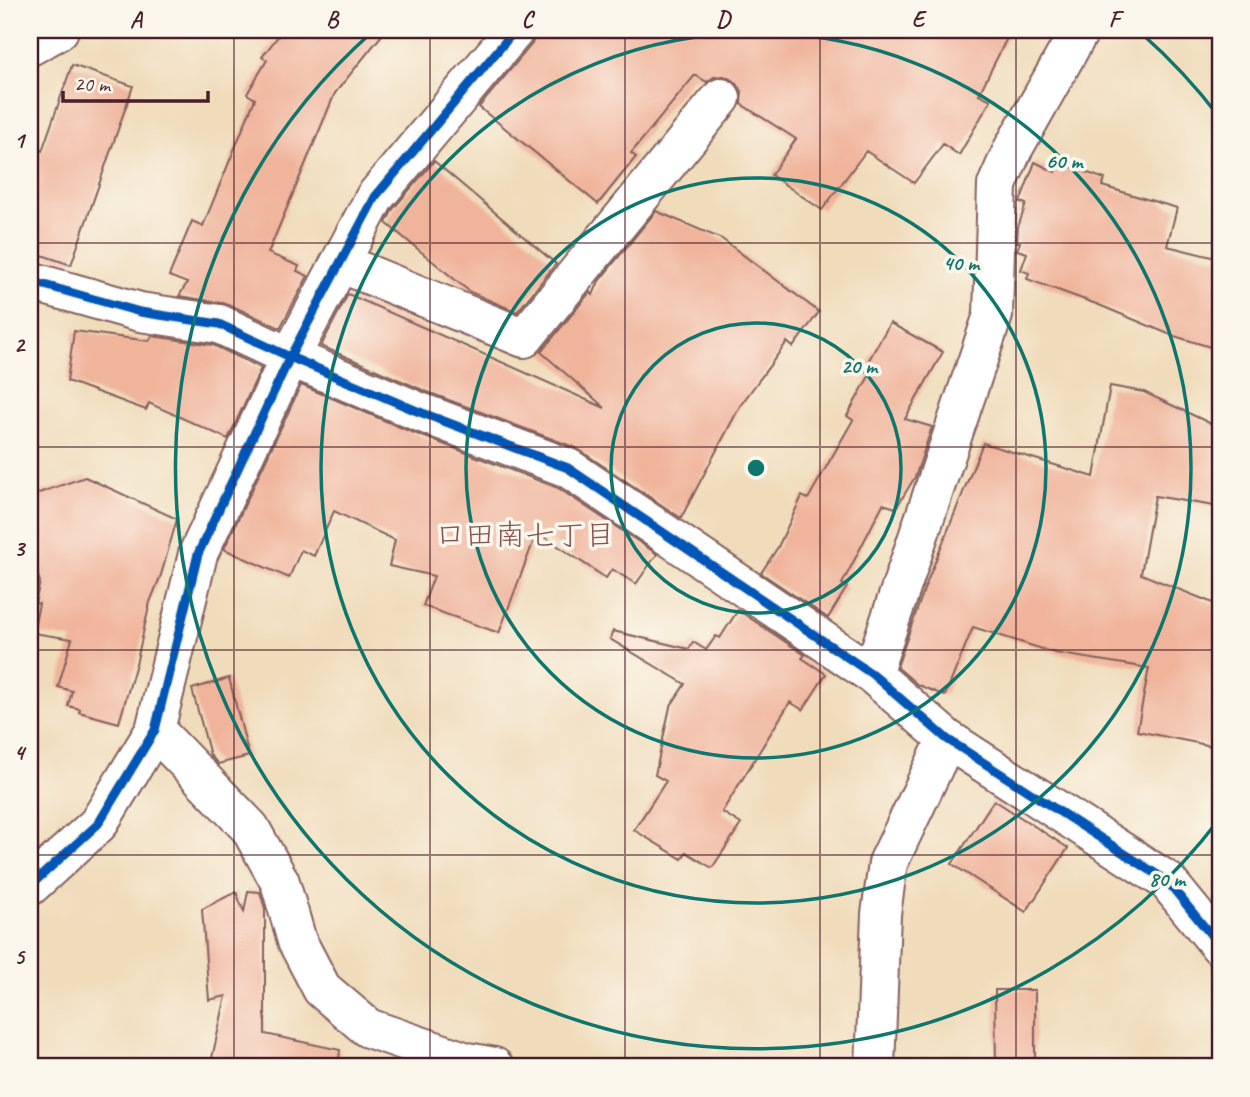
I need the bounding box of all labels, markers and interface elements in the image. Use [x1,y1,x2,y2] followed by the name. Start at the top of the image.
[130,5,144,34] text: A
[326,5,340,34] text: B
[522,5,536,34] text: C
[716,5,732,34] text: D
[912,5,928,34] text: E
[1109,5,1125,34] text: F
[63,60,208,104] scale bar
[74,71,112,97] text: 20 m
[14,126,27,155] text: 1
[1046,148,1084,174] text: 60 m
[943,250,981,276] text: 40 m
[14,330,27,359] text: 2
[841,353,879,379] text: 20 m
[744,456,768,480] centre of rings
[435,516,615,554] district label: 口田南七丁目
[14,534,27,563] text: 3
[14,738,27,767] text: 4
[1149,866,1187,892] text: 80 m
[14,942,26,971] text: 5

